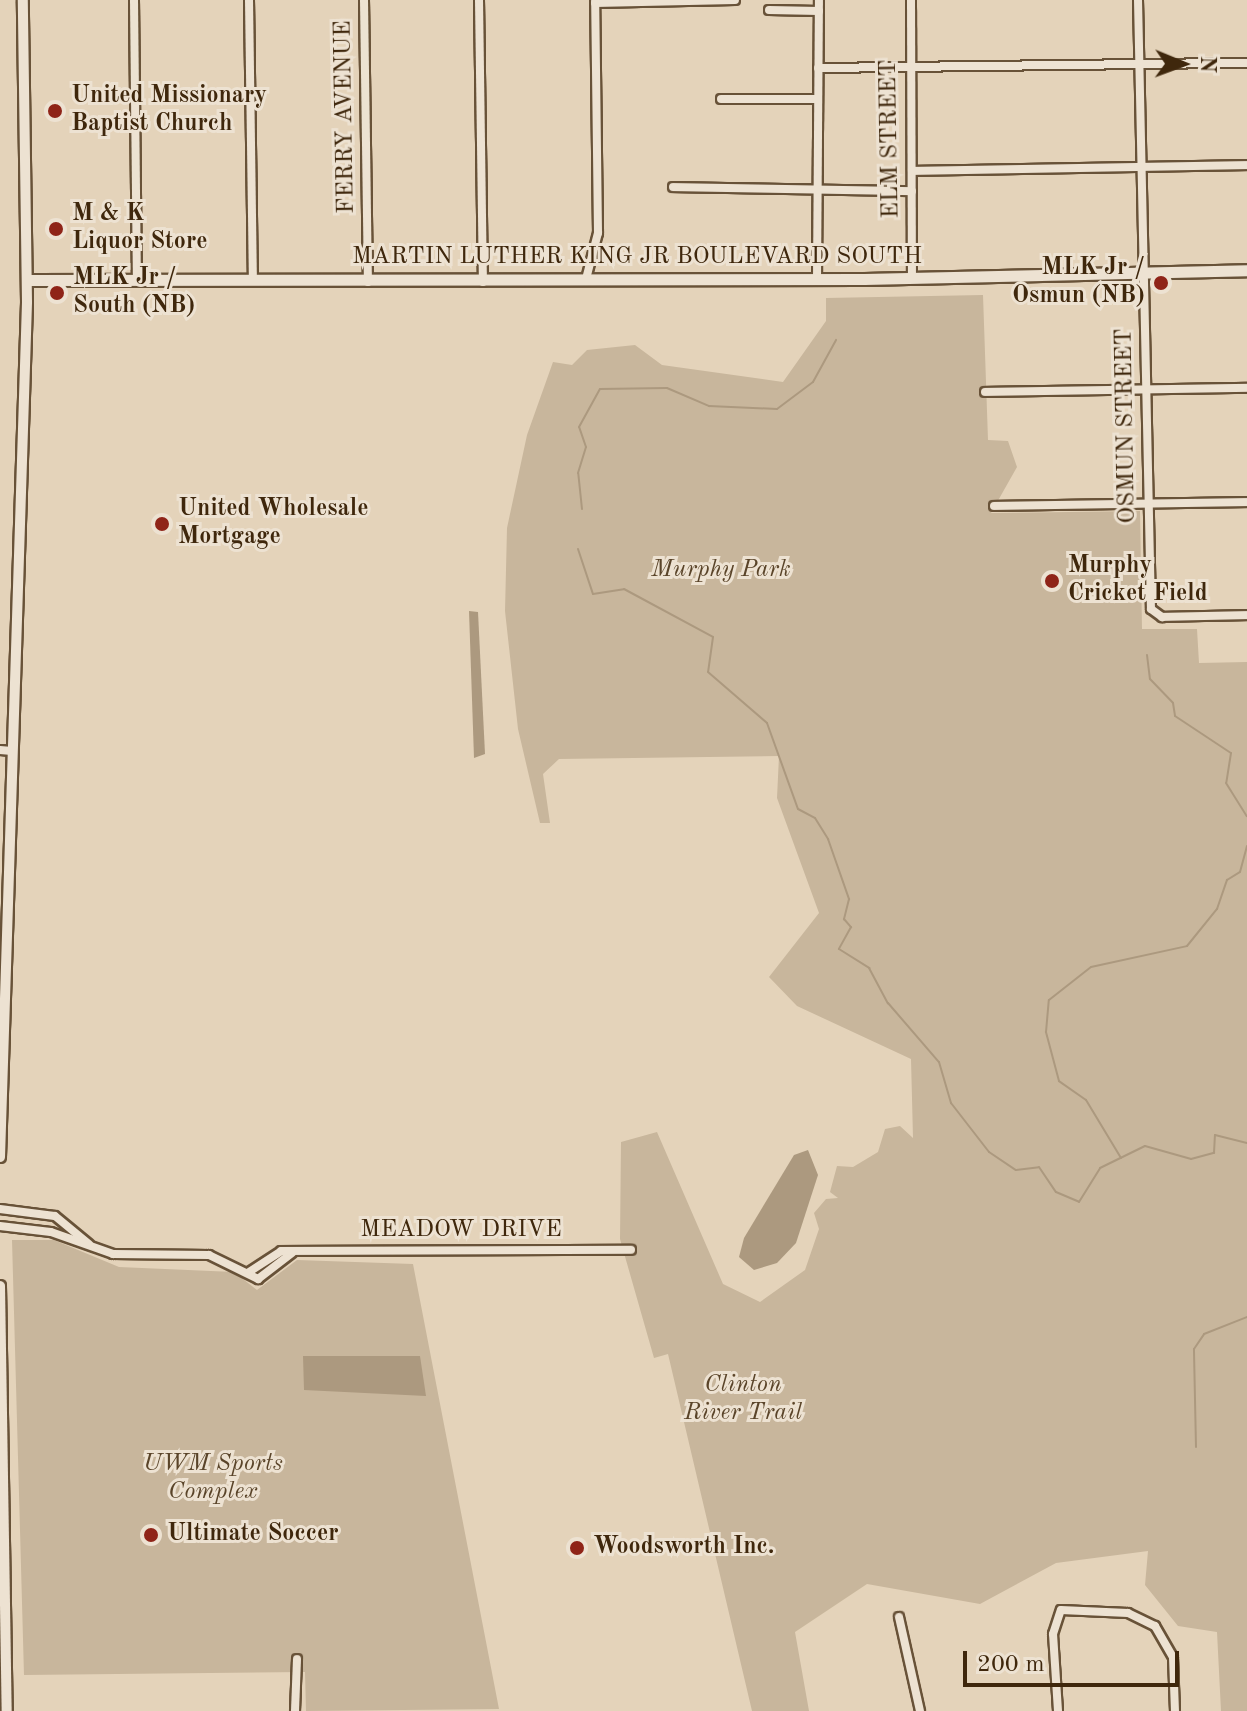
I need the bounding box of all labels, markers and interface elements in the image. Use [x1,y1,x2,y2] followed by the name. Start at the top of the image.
[330,20,362,214] street label: FERRY AVENUE
[1143,24,1223,104] north arrow
[1196,56,1218,73] text: N
[875,59,907,219] street label: ELM STREET
[71,83,267,139] place label: United Missionary Baptist Church
[46,102,64,120] marker: United Missionary Baptist Church
[72,201,208,257] place label: M & K Liquor Store
[47,220,65,238] marker: M & K Liquor Store
[352,244,922,272] street label: MARTIN LUTHER KING JR BOULEVARD SOUTH
[1012,255,1145,311] place label: MLK Jr / Osmun (NB)
[73,265,195,321] place label: MLK Jr / South (NB)
[1152,274,1170,292] marker: MLK Jr / Osmun (NB)
[48,284,66,302] marker: MLK Jr / South (NB)
[1111,328,1143,524] street label: OSMUN STREET
[178,496,369,552] place label: United Wholesale Mortgage
[153,515,171,533] marker: United Wholesale Mortgage
[1068,553,1208,609] place label: Murphy Cricket Field
[651,557,791,585] park label: Murphy Park
[1043,572,1061,590] marker: Murphy Cricket Field
[360,1217,562,1245] street label: MEADOW DRIVE
[684,1372,802,1428] park label: Clinton River Trail
[143,1451,283,1507] park label: UWM Sports Complex
[167,1521,339,1549] place label: Ultimate Soccer
[142,1526,160,1544] marker: Ultimate Soccer
[593,1534,774,1562] place label: Woodsworth Inc.
[568,1539,586,1557] marker: Woodsworth Inc.
[967,1635,1183,1685] scale bar
[977,1653,1045,1677] text: 200 m

